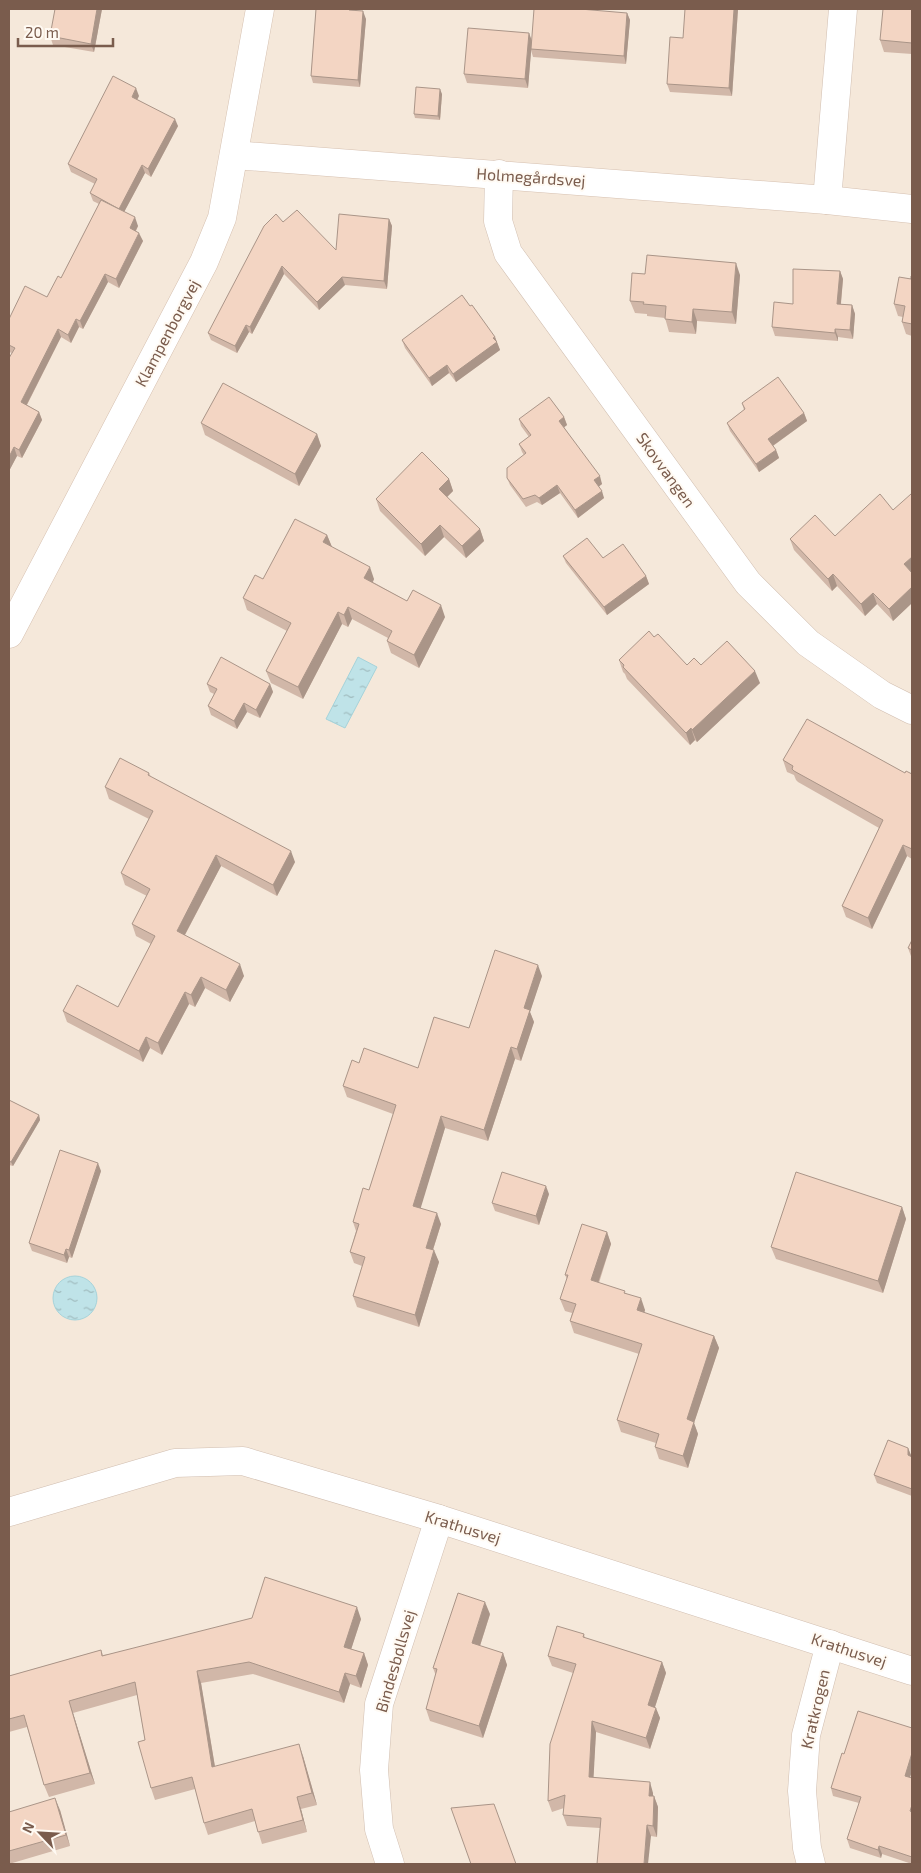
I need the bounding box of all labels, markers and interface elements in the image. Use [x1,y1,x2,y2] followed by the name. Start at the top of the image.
[18,15,112,47] scale bar
[25,23,59,41] text: 20 m
[476,163,586,191] street label: Holmegårdsvej
[130,276,204,390] street label: Klampenborgvej
[633,429,700,511] street label: Skovvangen
[423,1506,503,1548] street label: Krathusvej
[371,1607,419,1715] street label: Bindesbøllsvej
[809,1628,889,1672] street label: Krathusvej
[796,1667,833,1750] street label: Kratkrogen
[15,1808,65,1858] north arrow
[18,1819,38,1835] text: N

